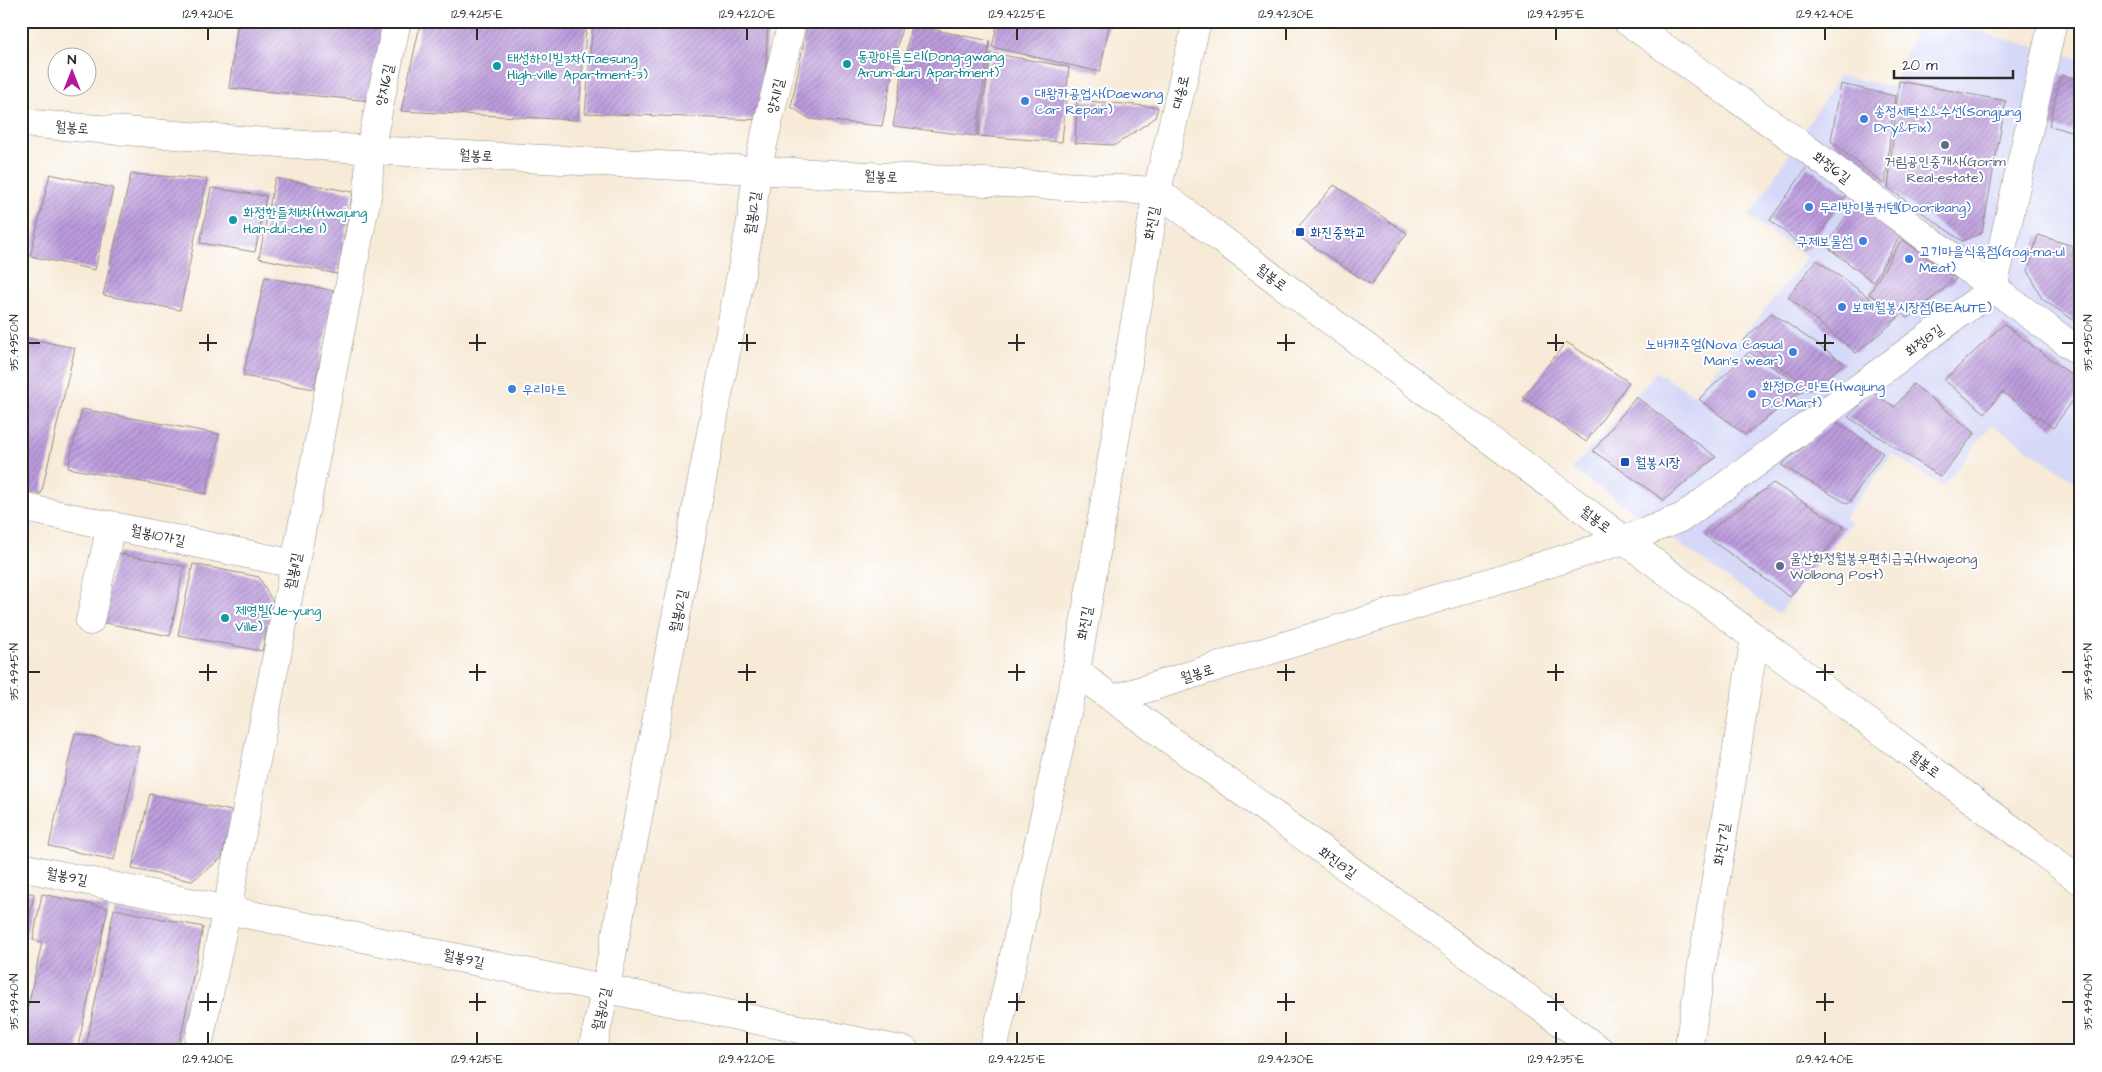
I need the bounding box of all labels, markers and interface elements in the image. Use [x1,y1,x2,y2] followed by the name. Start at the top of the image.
[183,6,233,23] text: 129.4210°E
[451,6,503,23] text: 129.4215°E
[719,6,775,23] text: 129.4220°E
[988,6,1046,23] text: 129.4225°E
[1258,6,1314,23] text: 129.4230°E
[1528,6,1584,23] text: 129.4235°E
[1796,6,1854,23] text: 129.4240°E
[857,47,1004,83] place label: 동광아름드리(Dong-gwang Arum-duri Apartment)
[48,48,98,98] north arrow
[1894,48,2013,80] scale bar
[507,49,648,85] place label: 태성하이빌3차(Taesung High-ville Apartment-3)
[68,50,77,70] text: N
[1902,55,1938,76] text: 20 m
[841,58,853,70] marker: 동광아름드리(Dong-gwang Arum-duri Apartment)
[491,60,503,72] marker: 태성하이빌3차(Taesung High-ville Apartment-3)
[371,62,399,108] street label: 양지6길
[1167,74,1195,111] street label: 대송로
[762,76,790,116] street label: 양지1길
[1035,84,1163,120] place label: 대왕카공업사(Daewang Car Repair)
[1019,95,1031,107] marker: 대왕카공업사(Daewang Car Repair)
[1874,102,2021,138] place label: 송정세탁소&수선(Songjung Dry&Fix)
[1858,113,1870,125] marker: 송정세탁소&수선(Songjung Dry&Fix)
[54,117,89,139] street label: 월봉로
[1939,139,1951,151] marker: 거림공인중개사(Gorim Real-estate)
[459,145,493,167] street label: 월봉로
[1808,147,1855,189] street label: 화정6길
[1884,152,2006,188] place label: 거림공인중개사(Gorim Real-estate)
[864,166,898,188] street label: 월봉로
[740,189,766,236] street label: 월봉12길
[1819,198,1971,218] place label: 두리방이불커텐(Dooribang)
[1803,201,1815,213] marker: 두리방이불커텐(Dooribang)
[243,203,367,239] place label: 화정한들체1차(Hwajung Han-dul-che I)
[1139,204,1165,242] street label: 화진길
[227,214,239,226] marker: 화정한들체1차(Hwajung Han-dul-che I)
[1310,223,1366,243] place label: 화진중학교
[1294,226,1306,238] marker: 화진중학교
[1797,232,1853,252] place label: 구제보물섬
[1857,235,1869,247] marker: 구제보물섬
[1919,242,2065,278] place label: 고기마을식육점(Gogi-ma-ul Meat)
[1903,253,1915,265] marker: 고기마을식육점(Gogi-ma-ul Meat)
[1252,260,1291,296] street label: 월봉로
[1852,298,1992,318] place label: 보떼월봉시장점(BEAUTE)
[1836,301,1848,313] marker: 보떼월봉시장점(BEAUTE)
[6,314,23,372] text: 35.4950°N
[2080,314,2097,372] text: 35.4950°N
[1901,320,1948,361] street label: 화정8길
[1645,335,1783,371] place label: 노바캐주얼(Nova Casual Man's wear)
[1787,346,1799,358] marker: 노바캐주얼(Nova Casual Man's wear)
[1762,377,1885,413] place label: 화정D.C.마트(Hwajung D.C.Mart)
[522,380,567,400] place label: 우리마트
[506,383,518,395] marker: 우리마트
[1746,388,1758,400] marker: 화정D.C.마트(Hwajung D.C.Mart)
[1635,453,1681,473] place label: 월봉시장
[1619,456,1631,468] marker: 월봉시장
[1576,502,1615,538] street label: 월봉로
[128,520,188,552] street label: 월봉10가길
[1790,549,1977,585] place label: 울산화정월봉우편취급국(Hwajeong Wolbong Post)
[281,550,308,591] street label: 월봉11길
[1774,560,1786,572] marker: 울산화정월봉우편취급국(Hwajeong Wolbong Post)
[665,587,693,635] street label: 월봉12길
[235,601,321,637] place label: 제영빌(Je-yung Ville)
[1072,604,1098,642] street label: 화진길
[219,612,231,624] marker: 제영빌(Je-yung Ville)
[6,642,23,701] text: 35.4945°N
[2080,642,2097,701] text: 35.4945°N
[1178,659,1216,688] street label: 월봉로
[1905,747,1944,783] street label: 월봉로
[1709,821,1735,867] street label: 화진7길
[1314,842,1361,884] street label: 화진8길
[44,863,90,891] street label: 월봉9길
[441,945,487,973] street label: 월봉9길
[6,973,23,1031] text: 35.4940°N
[2080,973,2097,1031] text: 35.4940°N
[588,985,616,1033] street label: 월봉12길
[183,1051,233,1068] text: 129.4210°E
[451,1051,503,1068] text: 129.4215°E
[719,1051,775,1068] text: 129.4220°E
[988,1051,1046,1068] text: 129.4225°E
[1258,1051,1314,1068] text: 129.4230°E
[1528,1051,1584,1068] text: 129.4235°E
[1796,1051,1854,1068] text: 129.4240°E

